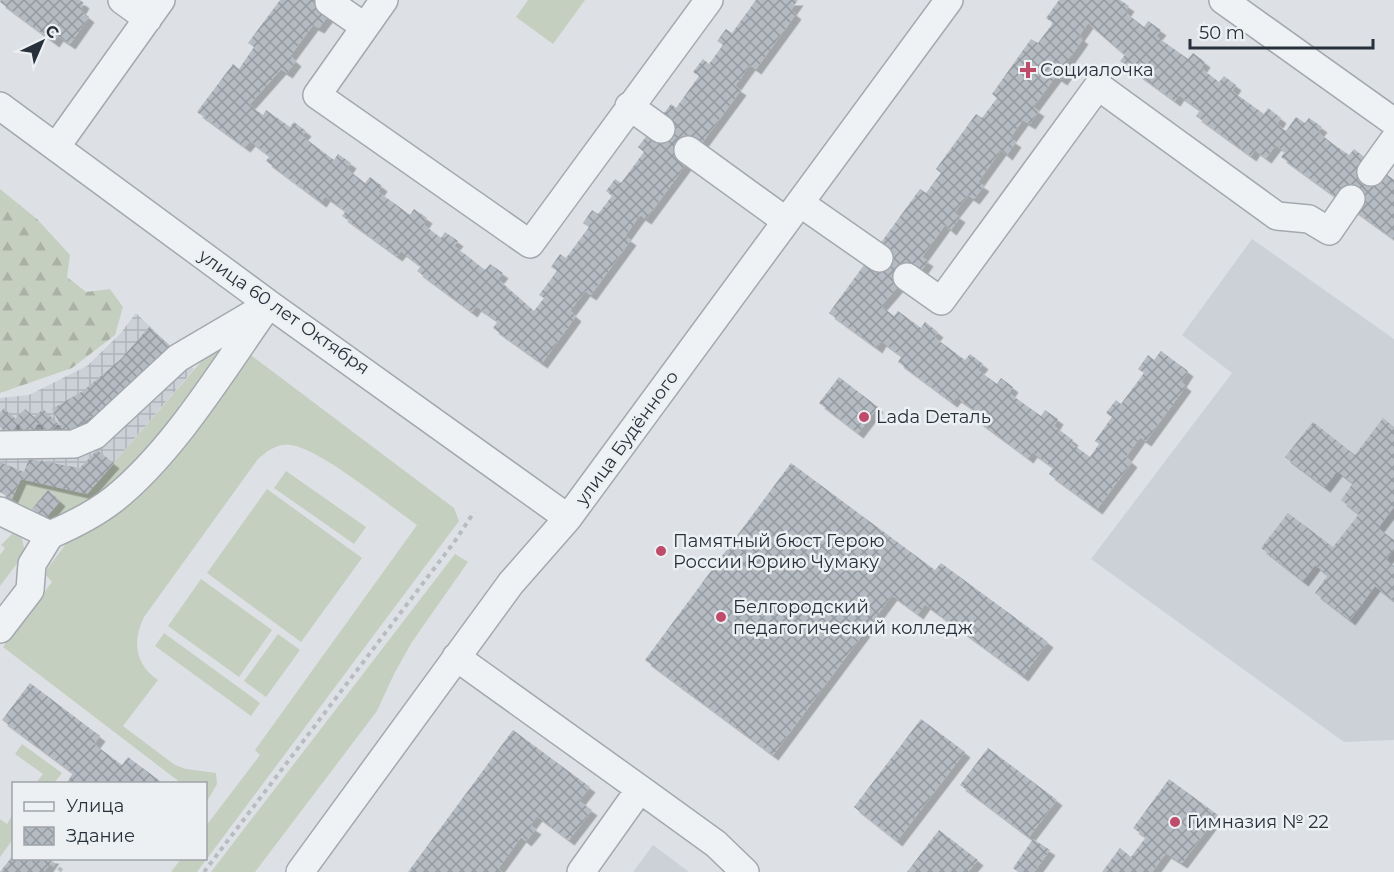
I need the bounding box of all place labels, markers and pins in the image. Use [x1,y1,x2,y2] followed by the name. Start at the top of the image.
[1040,59,1154,81] place label: Социалочка
[1021,63,1035,77] marker: Социалочка
[876,406,991,428] place label: Lada Dеталь
[857,410,871,424] marker: Lada Dеталь
[673,530,885,573] place label: Памятный бюст Герою России Юрию Чумаку
[654,544,668,558] marker: Памятный бюст Герою России Юрию Чумаку
[733,596,973,639] place label: Белгородский педагогический колледж
[714,610,728,624] marker: Белгородский педагогический колледж
[1187,811,1329,833] place label: Гимназия № 22
[1168,815,1182,829] marker: Гимназия № 22

